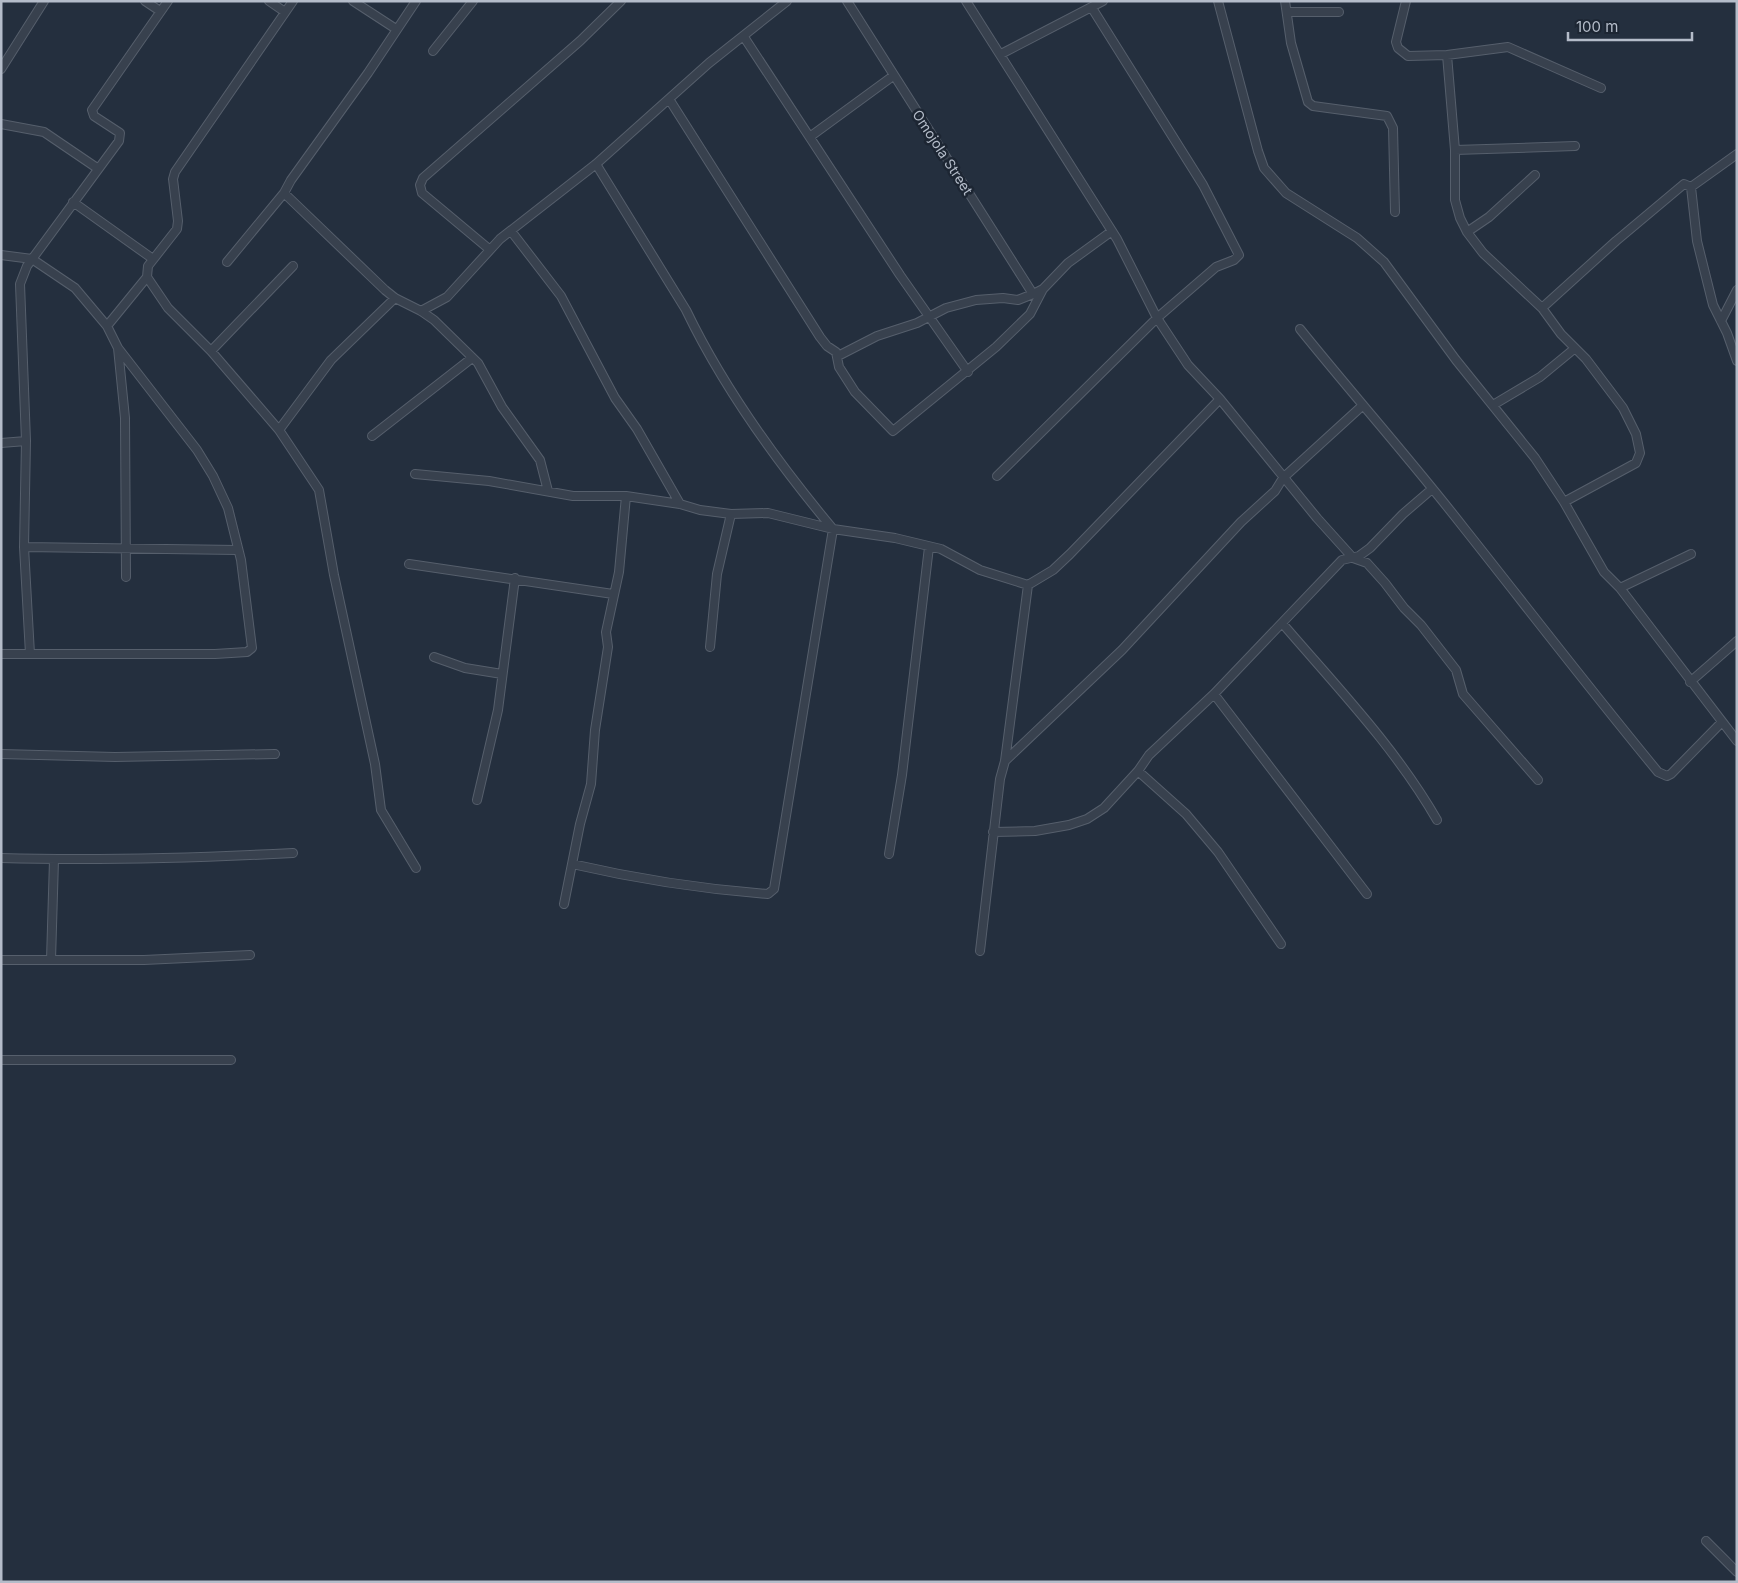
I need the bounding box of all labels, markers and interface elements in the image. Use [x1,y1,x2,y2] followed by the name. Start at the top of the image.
[1568,10,1692,42] scale bar
[1576,17,1618,36] text: 100 m
[909,106,977,198] street label: Omojola Street

